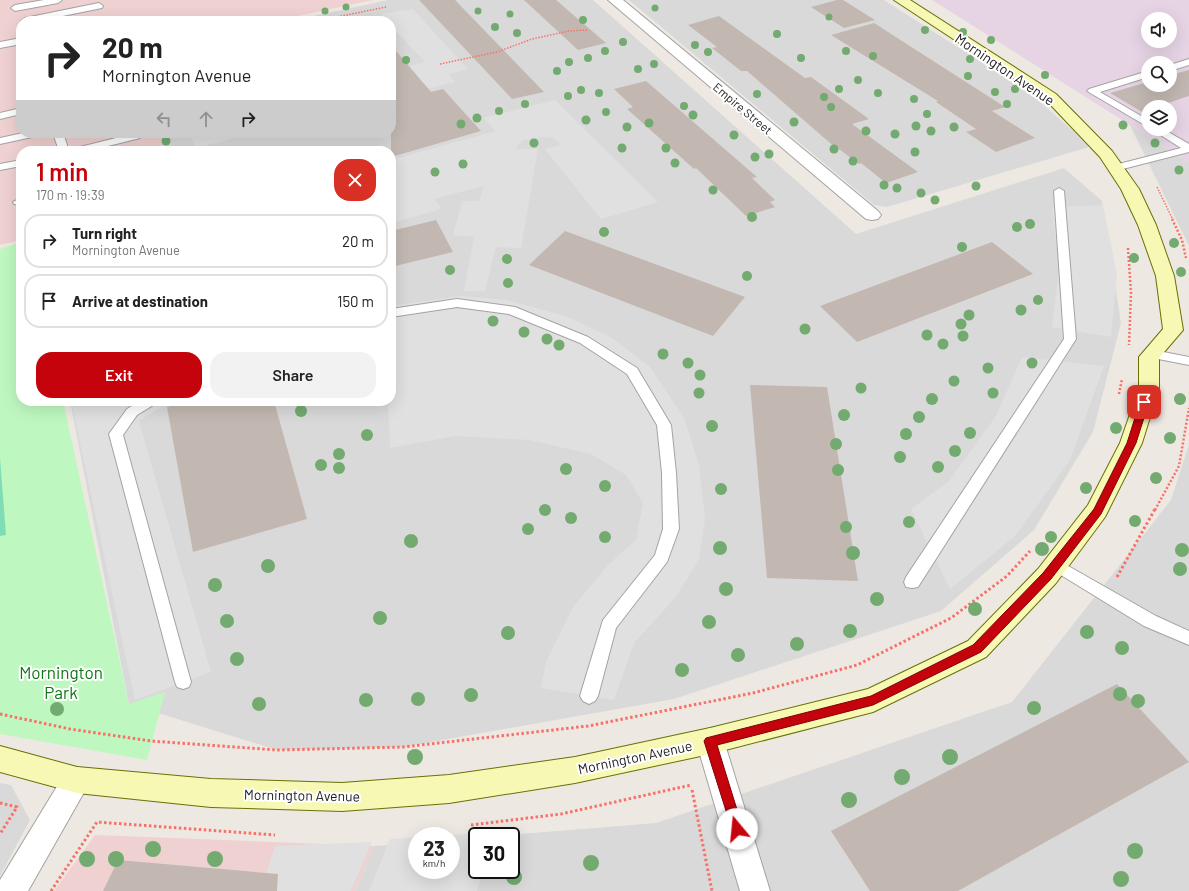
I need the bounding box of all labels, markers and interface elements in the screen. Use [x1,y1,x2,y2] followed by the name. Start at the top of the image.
[1141,12,1177,136] map controls
[1141,12,1177,48] button: sound
[952,29,1058,109] street label: Mornington Avenue
[102,30,163,64] text: 20 m
[36,32,88,84] icon: right
[1141,56,1177,92] button: search
[102,64,251,86] text: Mornington Avenue
[711,79,775,137] street label: Empire Street
[1141,100,1177,136] button: layers
[153,108,175,130] icon: left
[195,108,217,130] icon: ahead
[237,108,259,130] icon: right
[36,157,88,186] text: 1 min
[334,159,376,201] button: close
[36,187,105,203] text: 170 m · 19:39
[72,224,137,242] text: Turn right
[38,230,60,252] icon: right
[342,232,374,250] text: 20 m
[72,242,180,258] text: Mornington Avenue
[38,290,60,312] icon: arrive
[72,292,208,310] text: Arrive at destination
[337,292,374,310] text: 150 m
[36,352,202,398] button: Exit
[210,352,376,398] button: Share
[1127,385,1161,419] pin
[1133,391,1155,413] icon: arrive
[19,662,103,702] park label: Mornington Park
[576,737,694,777] street label: Mornington Avenue
[244,785,360,805] street label: Mornington Avenue
[716,808,758,850] position arrow
[468,827,520,879] speed limit sign: 30
[423,836,445,860] text: 23
[423,857,445,869] text: km/h

